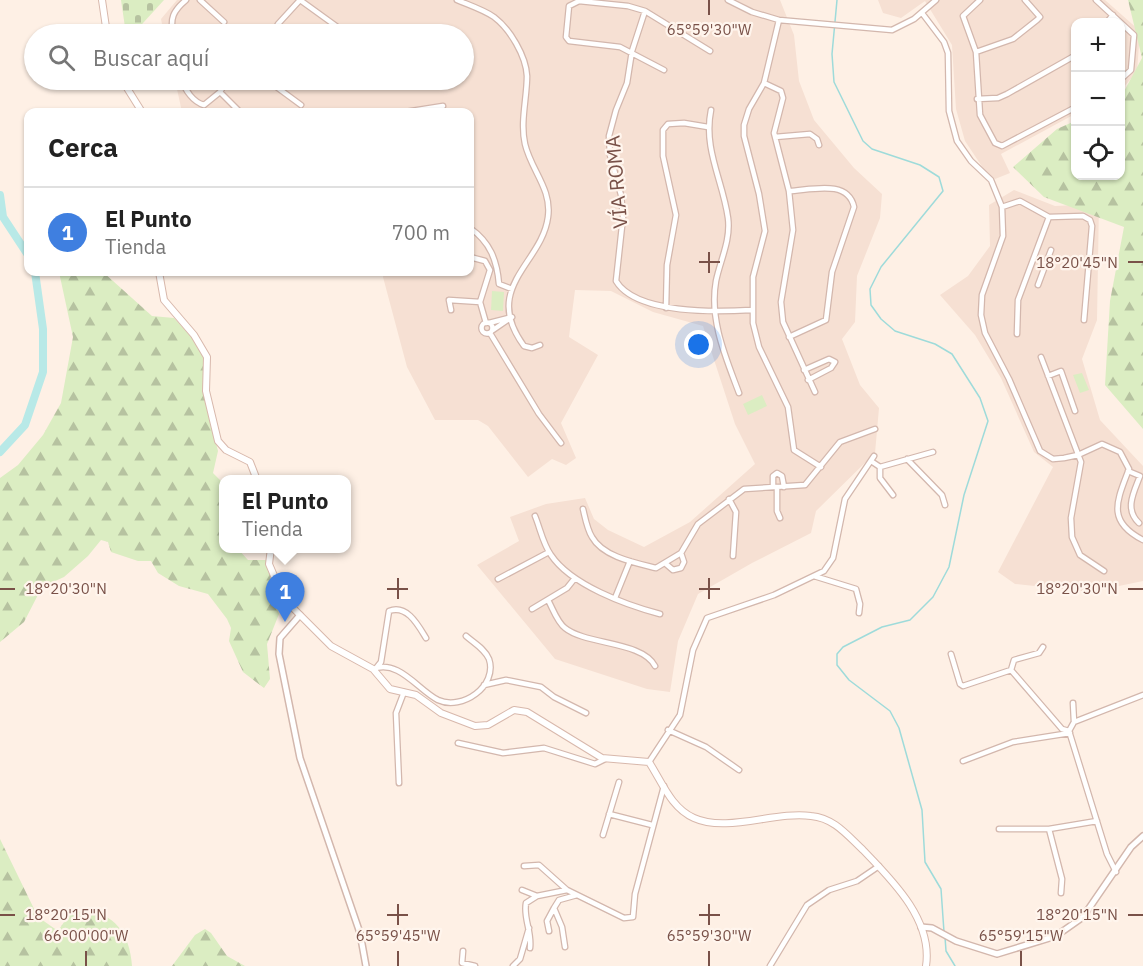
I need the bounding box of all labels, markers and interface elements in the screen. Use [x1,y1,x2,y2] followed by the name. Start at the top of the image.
[1071,18,1125,180] map controls
[1071,18,1125,72] button: +
[667,20,752,39] text: 65°59'30"W
[24,24,474,90] search box
[45,41,78,74] icon: search
[93,43,209,72] text: Buscar aquí
[1071,72,1125,126] button: −
[1071,126,1125,180] button: locate
[48,130,118,164] text: Cerca
[598,134,634,230] street label: VÍA ROMA
[105,204,192,233] text: El Punto
[62,219,74,246] text: 1
[392,219,450,246] text: 700 m
[105,233,166,260] text: Tienda
[1036,253,1118,272] text: 18°20'45"N
[684,330,713,359] your location
[219,475,351,553] popup
[242,486,328,515] text: El Punto
[242,515,303,542] text: Tienda
[266,572,304,622] pin: 1
[25,579,107,598] text: 18°20'30"N
[1036,579,1118,598] text: 18°20'30"N
[25,905,107,924] text: 18°20'15"N
[1036,905,1118,924] text: 18°20'15"N
[44,926,129,945] text: 66°00'00"W
[356,926,441,945] text: 65°59'45"W
[667,926,752,945] text: 65°59'30"W
[979,926,1064,945] text: 65°59'15"W

